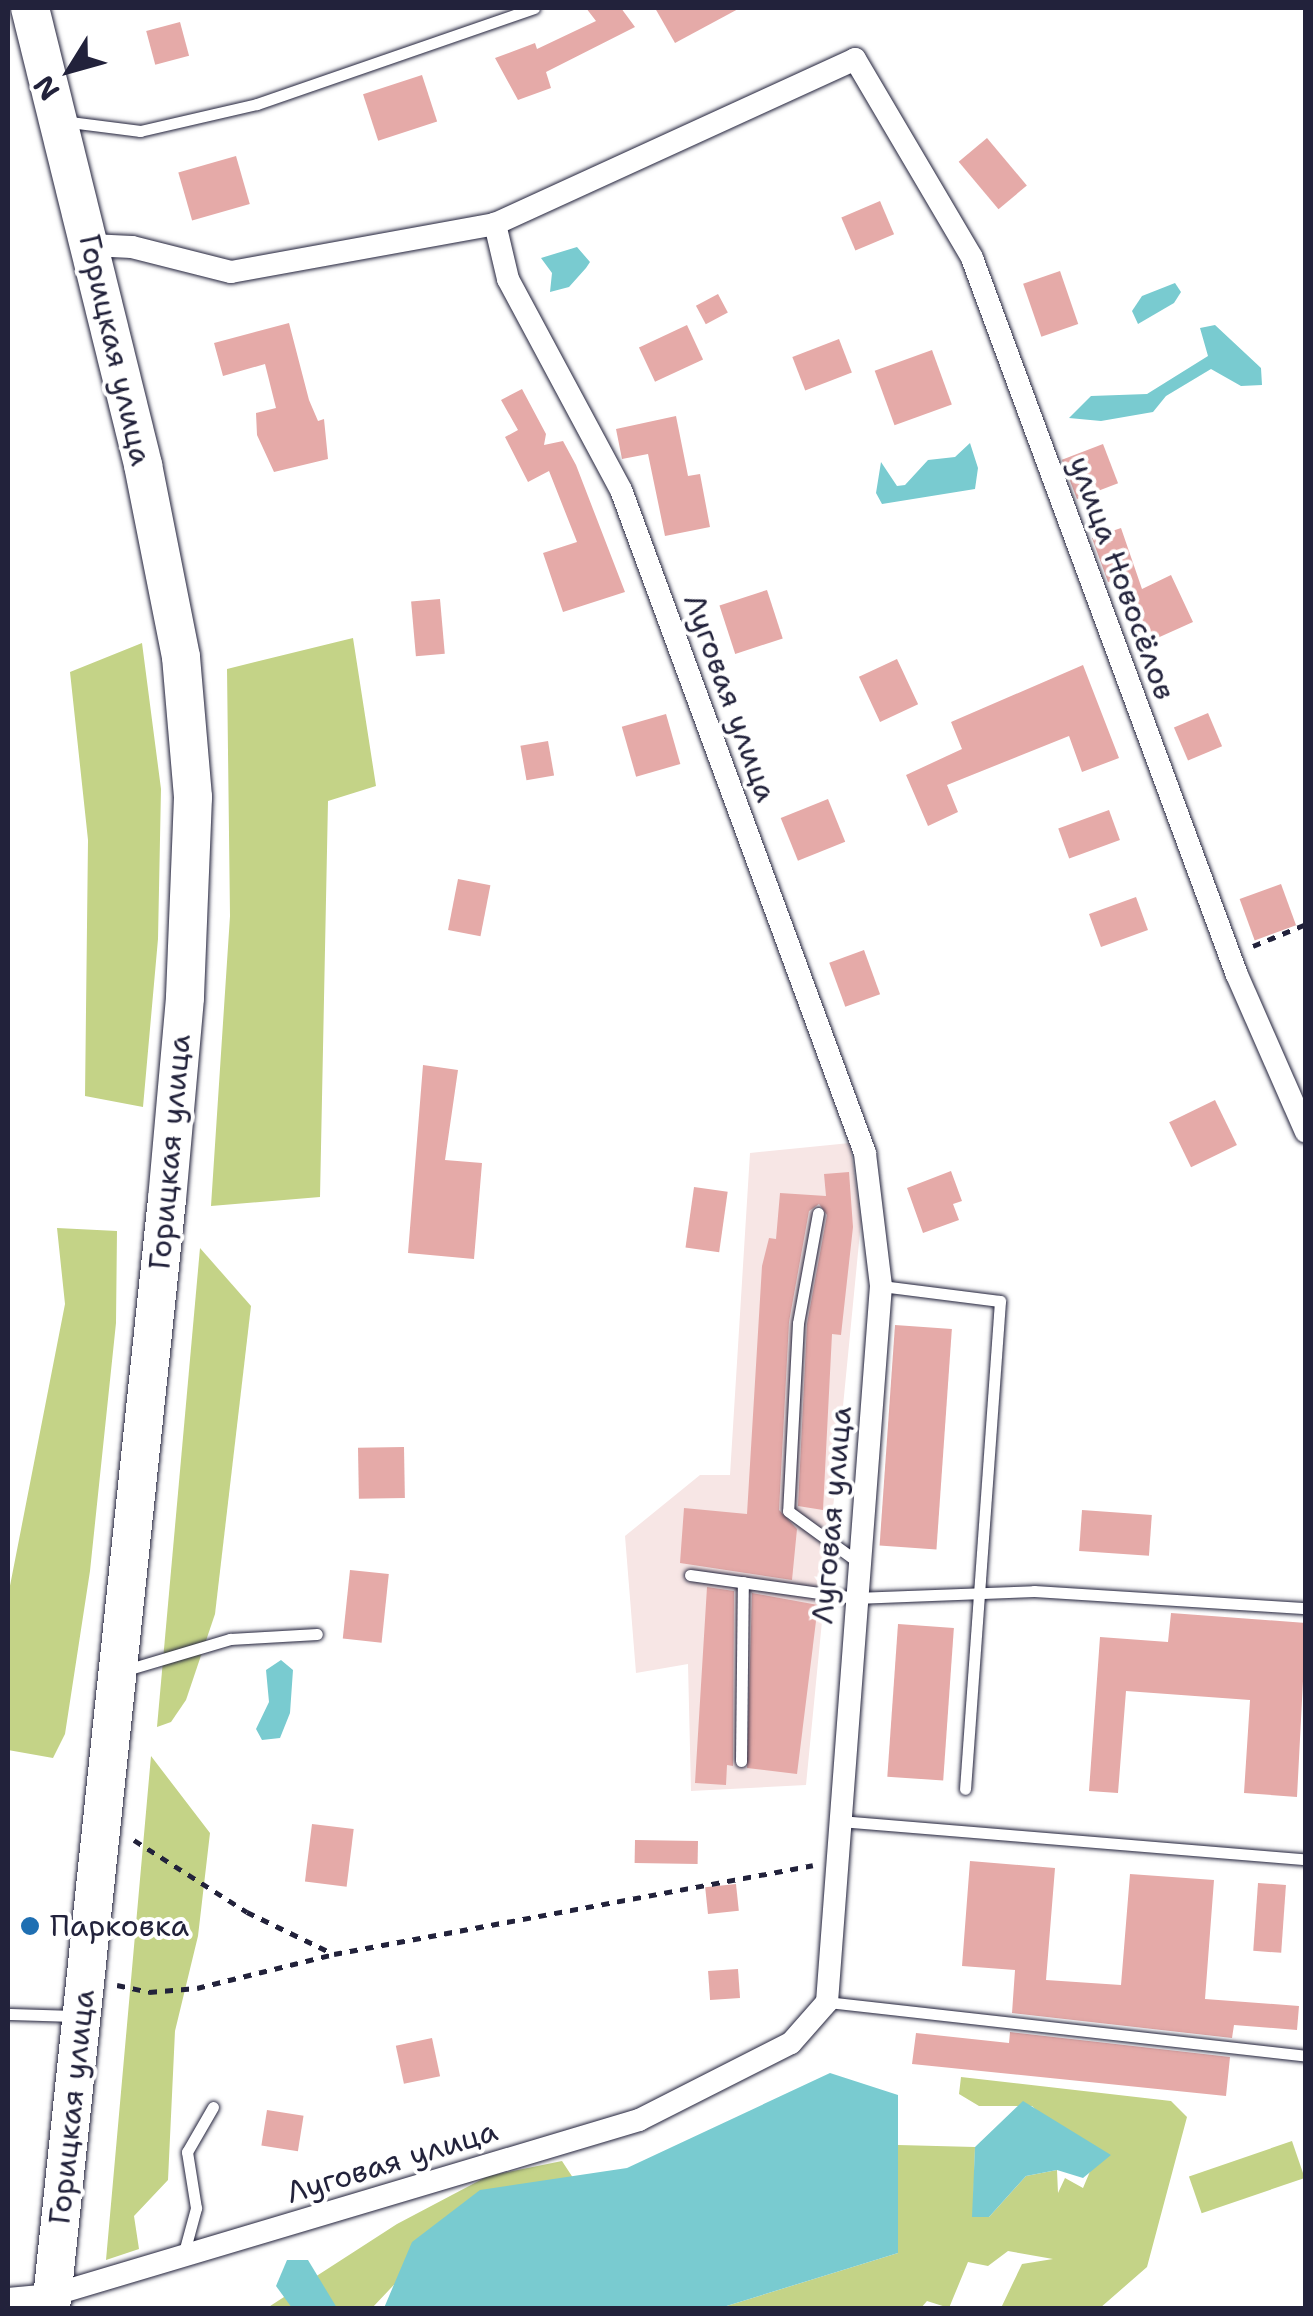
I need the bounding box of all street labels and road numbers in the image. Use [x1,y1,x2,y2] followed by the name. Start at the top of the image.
[71,231,159,469] street label: Горицкая улица
[1061,451,1183,705] street label: улица Новосёлов
[676,589,784,807] street label: Луговая улица
[142,1033,198,1271] street label: Горицкая улица
[805,1405,859,1625] street label: Луговая улица
[42,1988,102,2226] street label: Горицкая улица
[282,2113,502,2211] street label: Луговая улица

